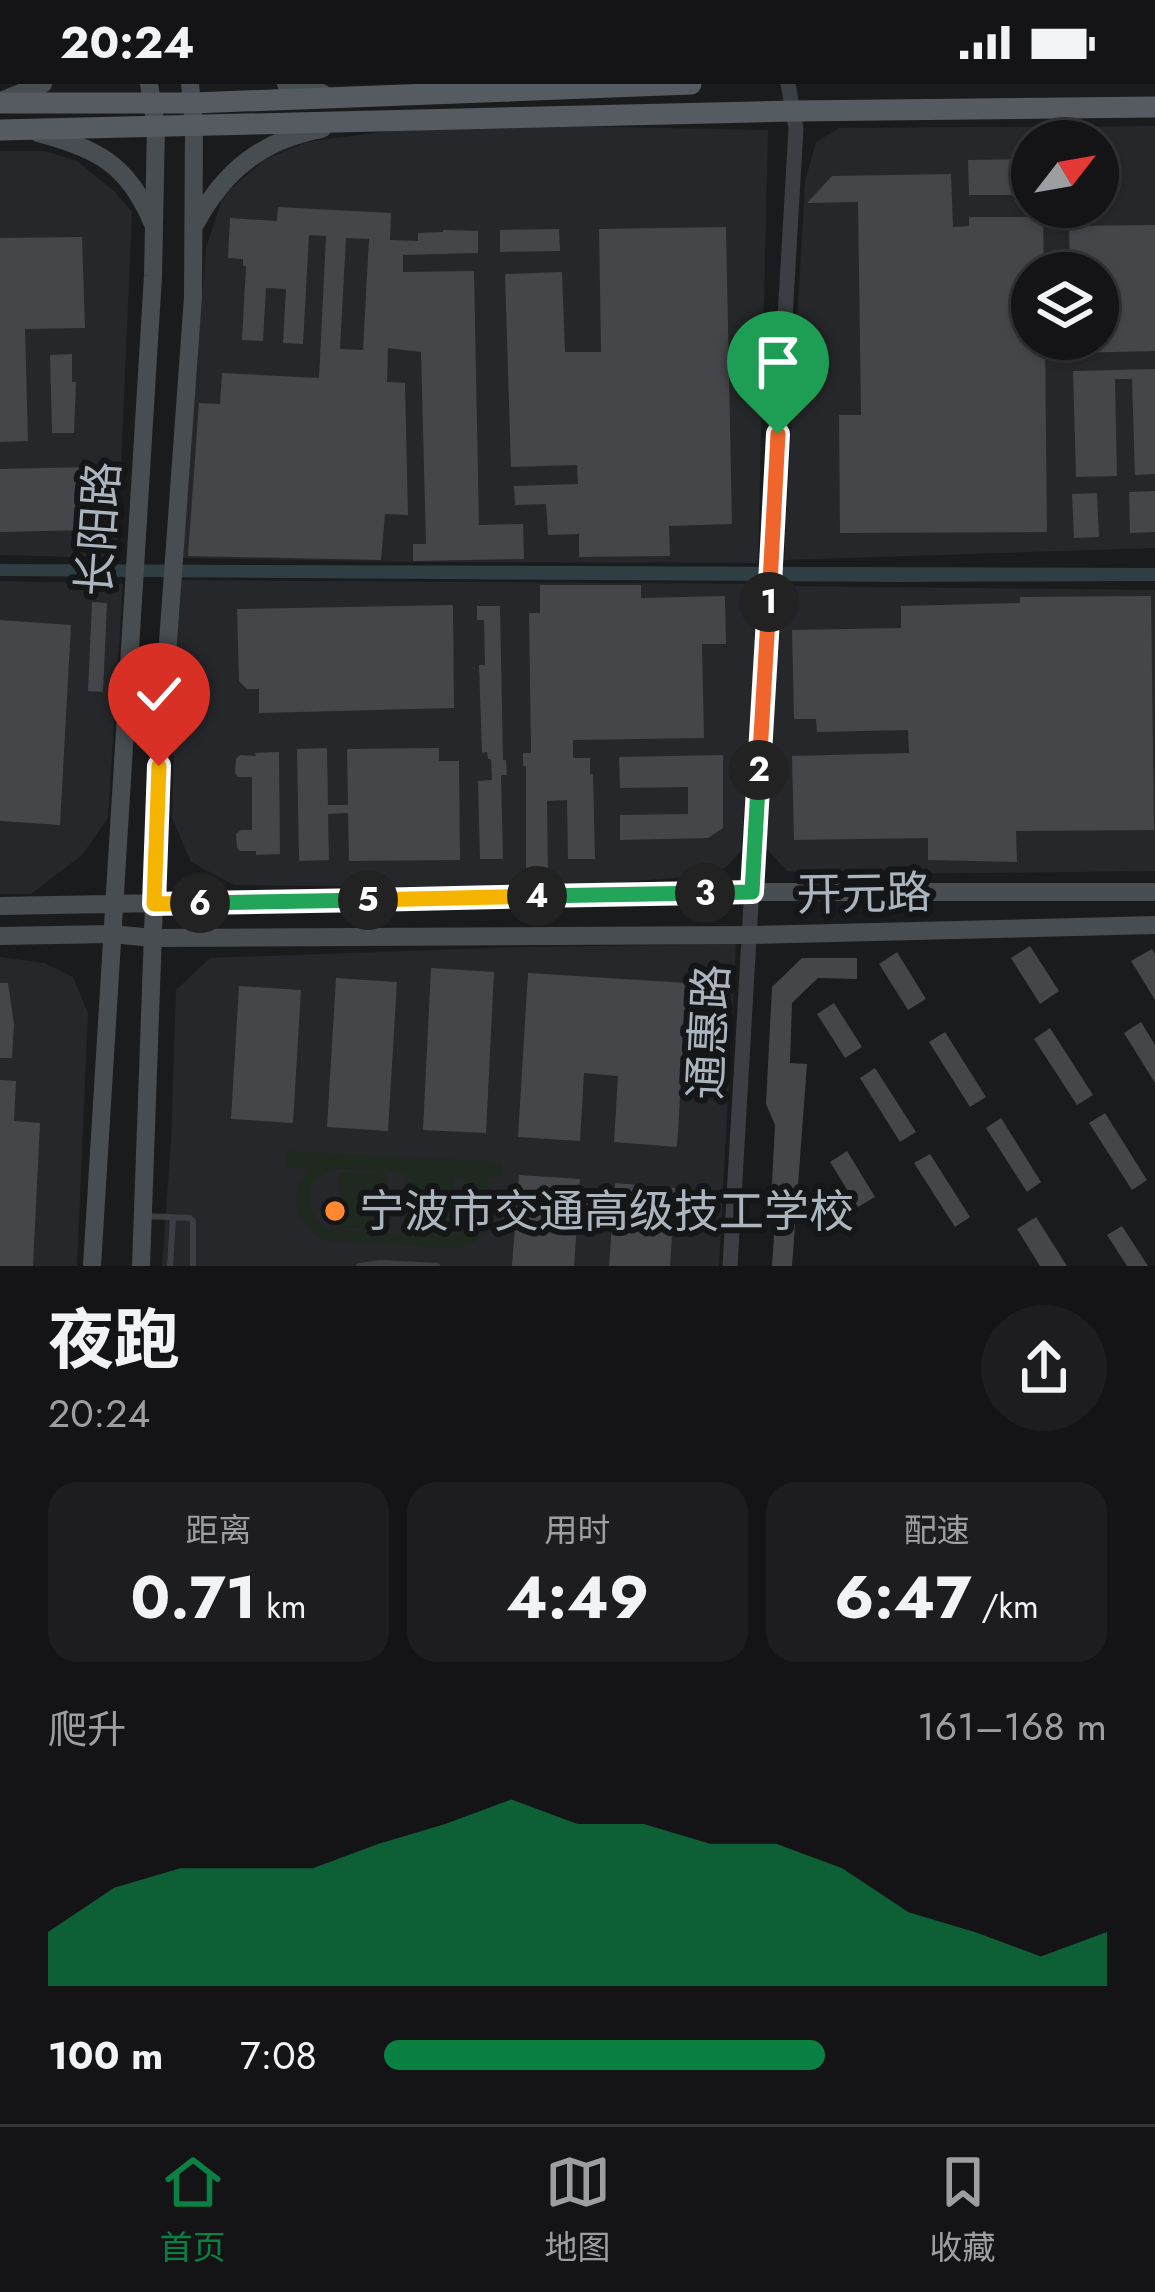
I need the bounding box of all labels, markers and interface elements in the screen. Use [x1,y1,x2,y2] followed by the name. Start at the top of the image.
[60,10,195,75] text: 20:24
[1011,120,1119,228] north arrow
[1011,120,1119,360] map controls
[1011,252,1119,360] button: layers
[727,311,829,434] pin
[745,329,811,395] icon: arrive
[61,459,136,599] street label: 长阳路
[739,572,799,632] pin: 1
[761,578,777,625] text: 1
[108,643,210,766] pin
[126,661,192,727] icon: check
[729,740,789,800] pin: 2
[748,746,770,793] text: 2
[796,860,932,927] street label: 开元路
[675,863,735,923] pin: 3
[507,866,567,926] pin: 4
[695,869,715,916] text: 3
[338,870,398,930] pin: 5
[525,872,549,919] text: 4
[170,873,230,933] pin: 6
[357,876,379,923] text: 5
[189,879,211,926] text: 6
[673,963,744,1101] street label: 通惠路
[359,1179,854,1244] place label: 宁波市交通高级技工学校
[322,1198,348,1224] marker: 宁波市交通高级技工学校
[48,1292,180,1388] text: 夜跑
[981,1305,1107,1431] button: share
[48,1385,150,1442] text: 20:24
[186,1507,252,1554] text: 距离
[545,1507,611,1554] text: 用时
[904,1507,970,1554] text: 配速
[131,1554,256,1641] text: 0.71
[506,1554,649,1641] text: 4:49
[834,1554,972,1641] text: 6:47
[256,1583,306,1630] text: km
[972,1583,1039,1630] text: /km
[917,1698,1107,1755] text: 161–168 m
[48,1701,126,1758] text: 爬升
[48,2027,163,2084] text: 100 m
[240,2027,317,2084] text: 7:08
[160,2149,226,2271] tab: 首页
[545,2149,611,2271] tab: 地图
[930,2149,996,2271] tab: 收藏

